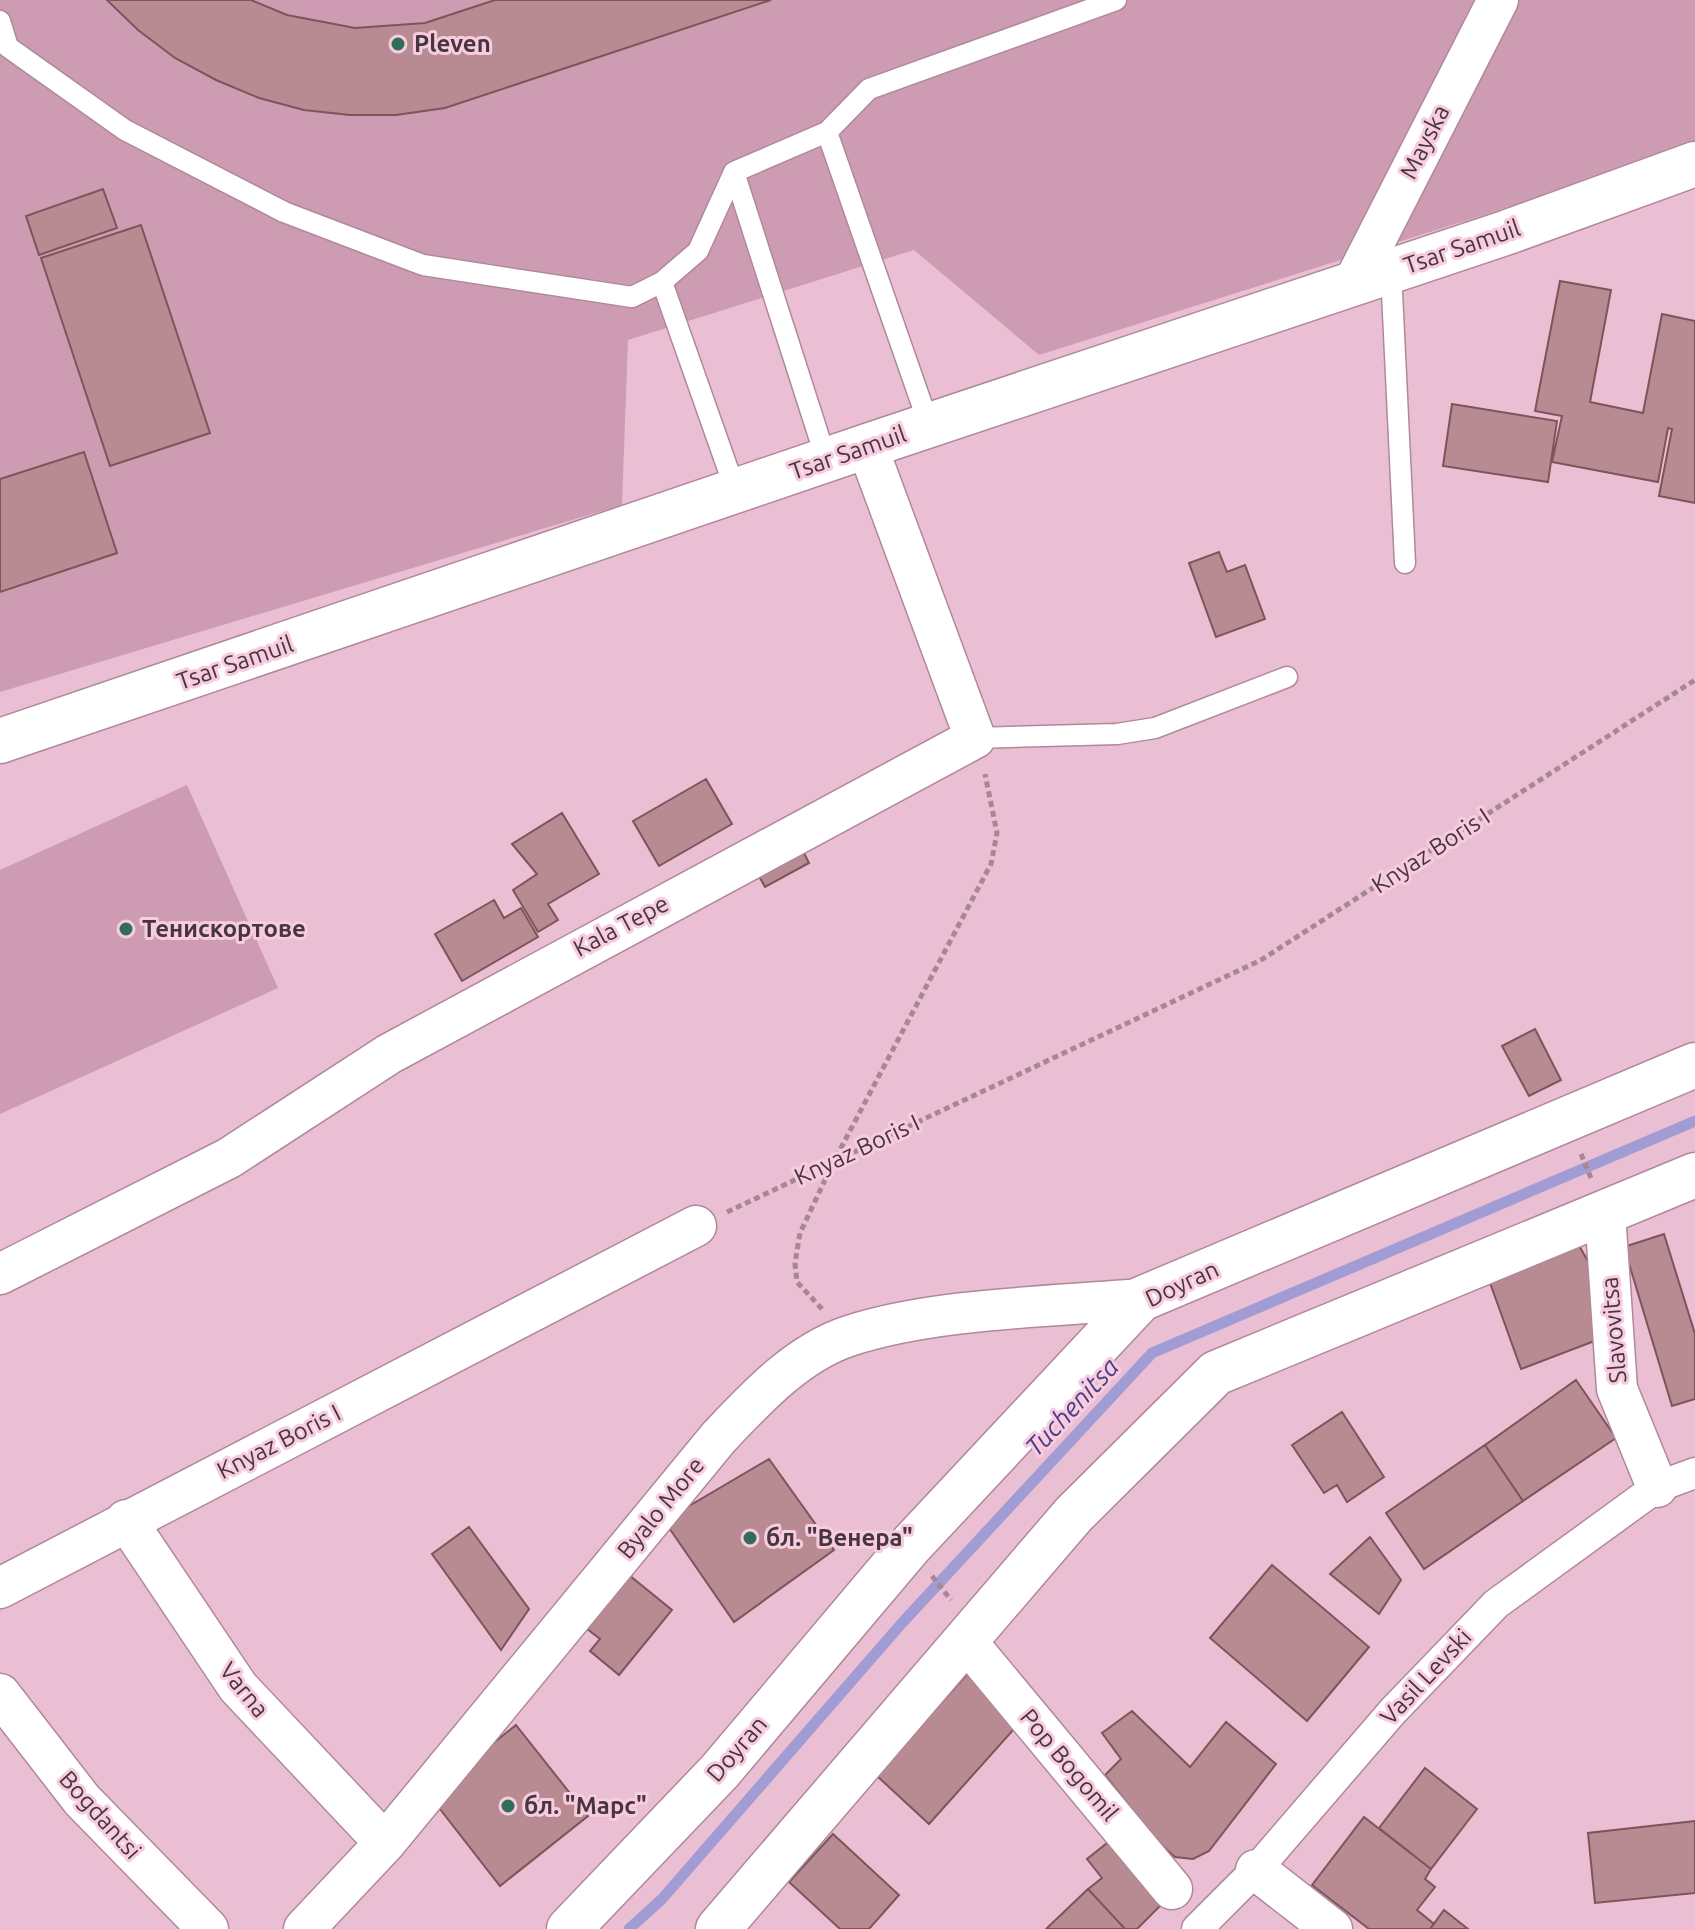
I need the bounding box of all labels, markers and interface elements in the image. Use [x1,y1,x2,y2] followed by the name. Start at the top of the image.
[414,30,491,57] place label: Pleven
[389,35,407,53] marker: Pleven
[1394,100,1455,183] street label: Mayska
[1400,214,1524,279] street label: Tsar Samuil
[786,420,910,485] street label: Tsar Samuil
[173,630,297,695] street label: Tsar Samuil
[1367,803,1495,899] street label: Knyaz Boris I
[569,889,673,962] street label: Kala Tepe
[142,915,306,942] place label: Тенискортове
[117,920,135,938] marker: Тенискортове
[790,1109,924,1190] street label: Knyaz Boris I
[1141,1255,1223,1312] street label: Doyran
[1595,1276,1632,1384] street label: Slavovitsa
[1019,1352,1124,1461] water label: Tuchenitsa
[213,1399,345,1484] street label: Knyaz Boris I
[612,1452,710,1564] street label: Byalo More
[766,1524,913,1551] place label: бл. "Венера"
[741,1529,759,1547] marker: бл. "Венера"
[1375,1623,1477,1730] street label: Vasil Levski
[214,1657,274,1722] street label: Varna
[1015,1703,1124,1826] street label: Pop Bogomil
[701,1711,772,1787] street label: Doyran
[54,1765,147,1864] street label: Bogdantsi
[524,1792,647,1819] place label: бл. "Марс"
[499,1797,517,1815] marker: бл. "Марс"

